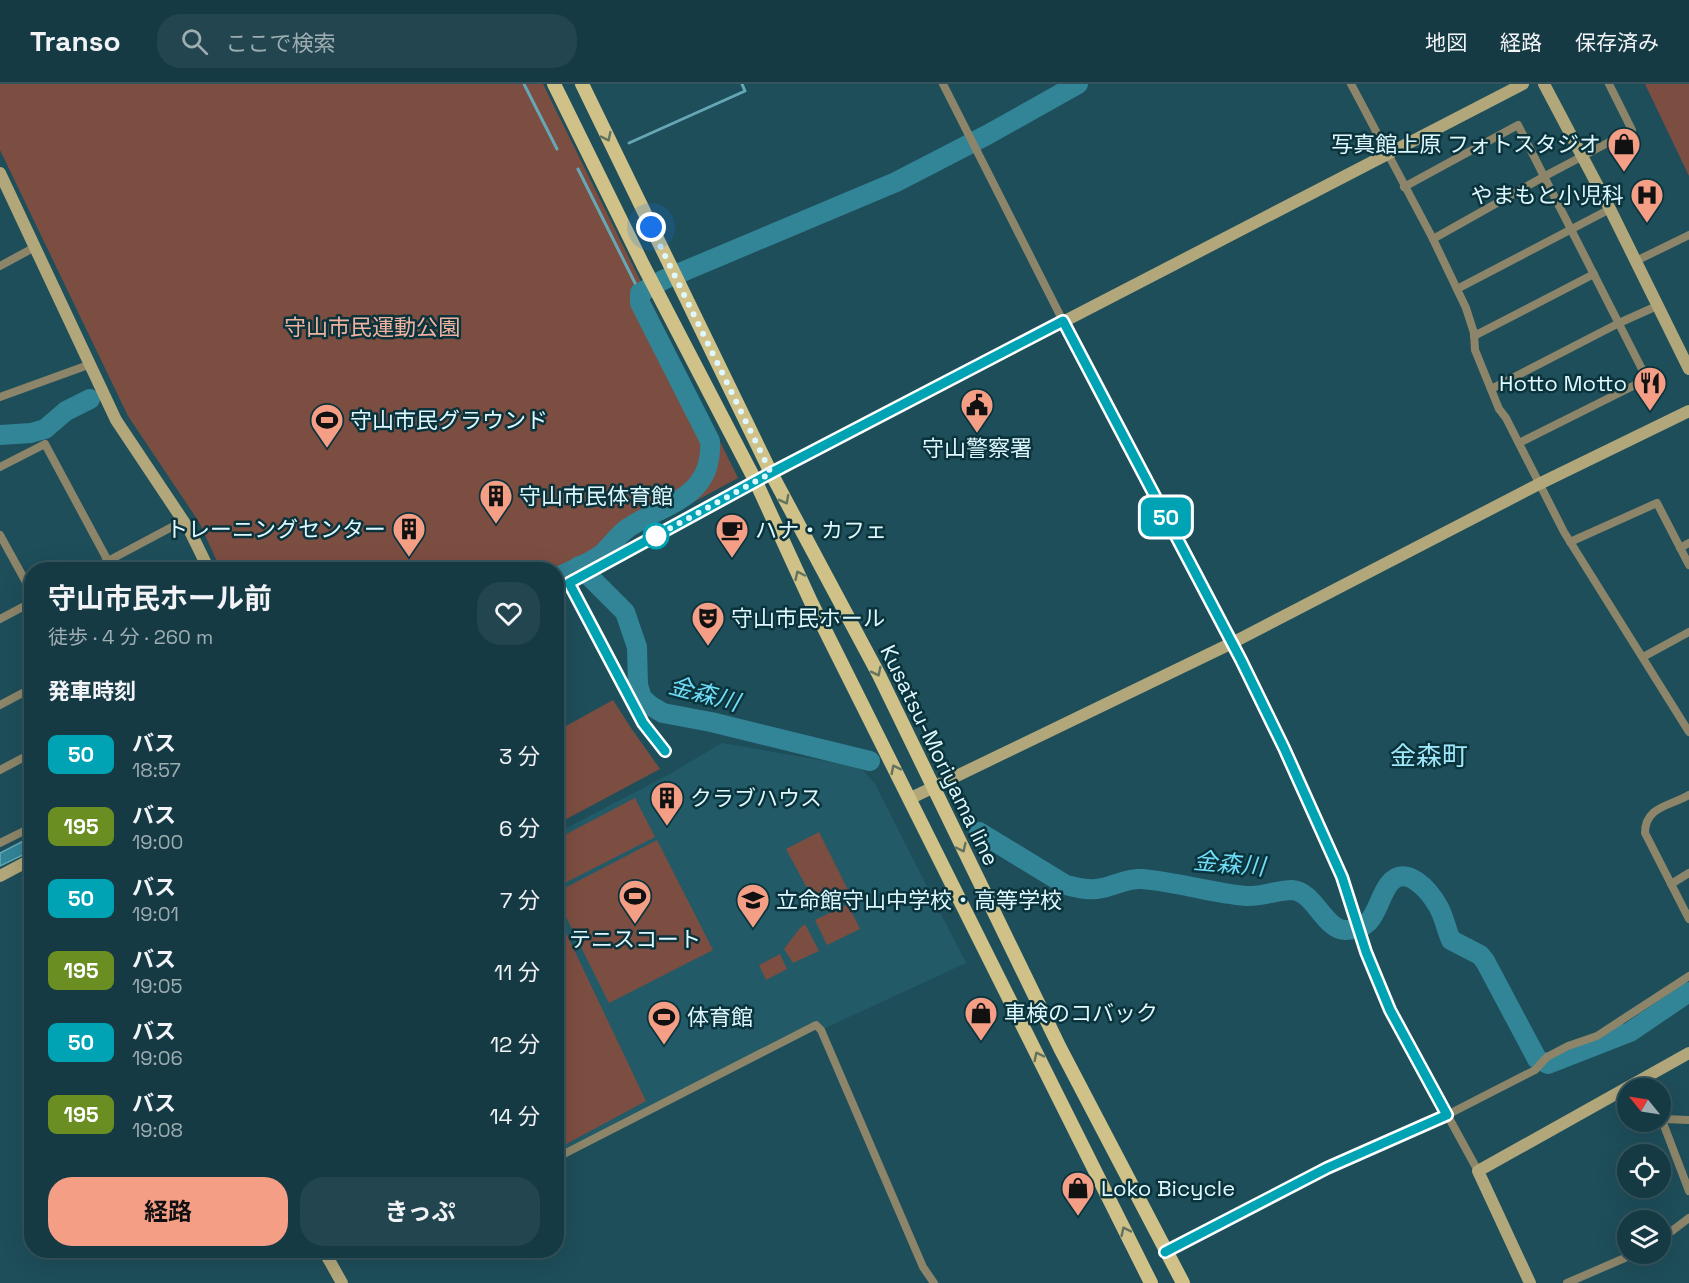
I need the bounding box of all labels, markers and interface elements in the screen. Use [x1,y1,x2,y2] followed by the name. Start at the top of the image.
[157,14,577,68] search box
[30,23,121,59] text: Transo
[178,25,211,58] icon: search
[226,29,336,57] text: ここで検索
[1425,29,1467,56] text: 地図
[1500,29,1542,56] text: 経路
[1575,29,1659,56] text: 保存済み
[1606,126,1642,173] shop icon: 写真館上原 フォトスタジオ
[600,130,612,141] one-way arrow
[1331,130,1601,158] place label: 写真館上原 フォトスタジオ
[1629,177,1665,224] hospital icon: やまもと小児科
[1470,181,1624,209] place label: やまもと小児科
[636,212,666,242] your location
[284,313,460,341] park label: 守山市民運動公園
[1632,365,1668,412] restaurant icon: Hotto Motto
[1499,369,1627,397] place label: Hotto Motto
[959,387,995,434] public building icon: 守山警察署
[309,402,345,449] sports icon: 守山市民グラウンド
[350,406,548,434] place label: 守山市民グラウンド
[922,434,1032,462] place label: 守山警察署
[478,478,514,525] building icon: 守山市民体育館
[519,482,673,510] place label: 守山市民体育館
[778,494,789,504] one-way arrow
[1139,498,1193,536] line badge: 50
[1153,504,1179,531] text: 50
[391,511,427,558] building icon: トレーニングセンター
[714,512,750,559] cafe icon: ハナ・カフェ
[166,515,386,543] place label: トレーニングセンター
[755,516,887,544] place label: ハナ・カフェ
[643,523,669,549] unlabelled marker
[794,571,806,582] one-way arrow
[48,580,272,616] text: 守山市民ホール前
[477,582,540,645] button: heart
[690,600,726,647] theatre icon: 守山市民ホール
[731,604,885,632] place label: 守山市民ホール
[48,624,213,650] text: 徒歩 · 4 分 · 260 m
[874,640,1006,870] street label: Kusatsu-Moriyama line
[870,666,881,677] one-way arrow
[665,669,746,719] water label: 金森川
[48,677,136,705] text: 発車時刻
[132,729,176,757] text: バス
[1390,739,1468,773] district label: 金森町
[68,741,94,768] text: 50
[499,742,540,770] text: 3 分
[132,757,181,783] text: 18:57
[890,764,902,775] one-way arrow
[649,780,685,827] building icon: クラブハウス
[690,784,822,812] place label: クラブハウス
[132,801,176,829] text: バス
[63,813,99,840] text: 195
[499,814,540,842] text: 6 分
[132,829,183,855] text: 19:00
[955,841,967,852] one-way arrow
[1192,845,1269,882] water label: 金森川
[132,873,176,901] text: バス
[617,878,653,925] sports icon: テニスコート
[735,882,771,929] school or university icon: 立命館守山中学校・高等学校
[68,885,94,912] text: 50
[500,886,540,914] text: 7 分
[776,886,1062,914] place label: 立命館守山中学校・高等学校
[132,901,179,927] text: 19:01
[569,925,701,953] place label: テニスコート
[132,945,176,973] text: バス
[63,957,99,984] text: 195
[494,958,540,986] text: 11 分
[132,973,182,999] text: 19:05
[963,995,999,1042] shop icon: 車検のコバック
[646,999,682,1046] sports icon: 体育館
[1004,999,1158,1027] place label: 車検のコバック
[687,1003,753,1031] place label: 体育館
[132,1017,176,1045] text: バス
[68,1029,94,1056] text: 50
[490,1030,540,1058] text: 12 分
[132,1045,183,1071] text: 19:06
[1033,1052,1045,1063] one-way arrow
[1617,1078,1671,1132] north arrow
[1617,1078,1671,1264] map controls
[132,1089,176,1117] text: バス
[63,1101,99,1128] text: 195
[489,1102,540,1130] text: 14 分
[132,1117,183,1143] text: 19:08
[1617,1144,1671,1198] button: locate
[1060,1170,1096,1217] shop icon: Loko Bicycle
[1101,1174,1235,1202] place label: Loko Bicycle
[48,1177,288,1246] button: 経路
[300,1177,540,1246] button: きっぷ
[1617,1210,1671,1264] button: layers
[1120,1226,1132,1237] one-way arrow

